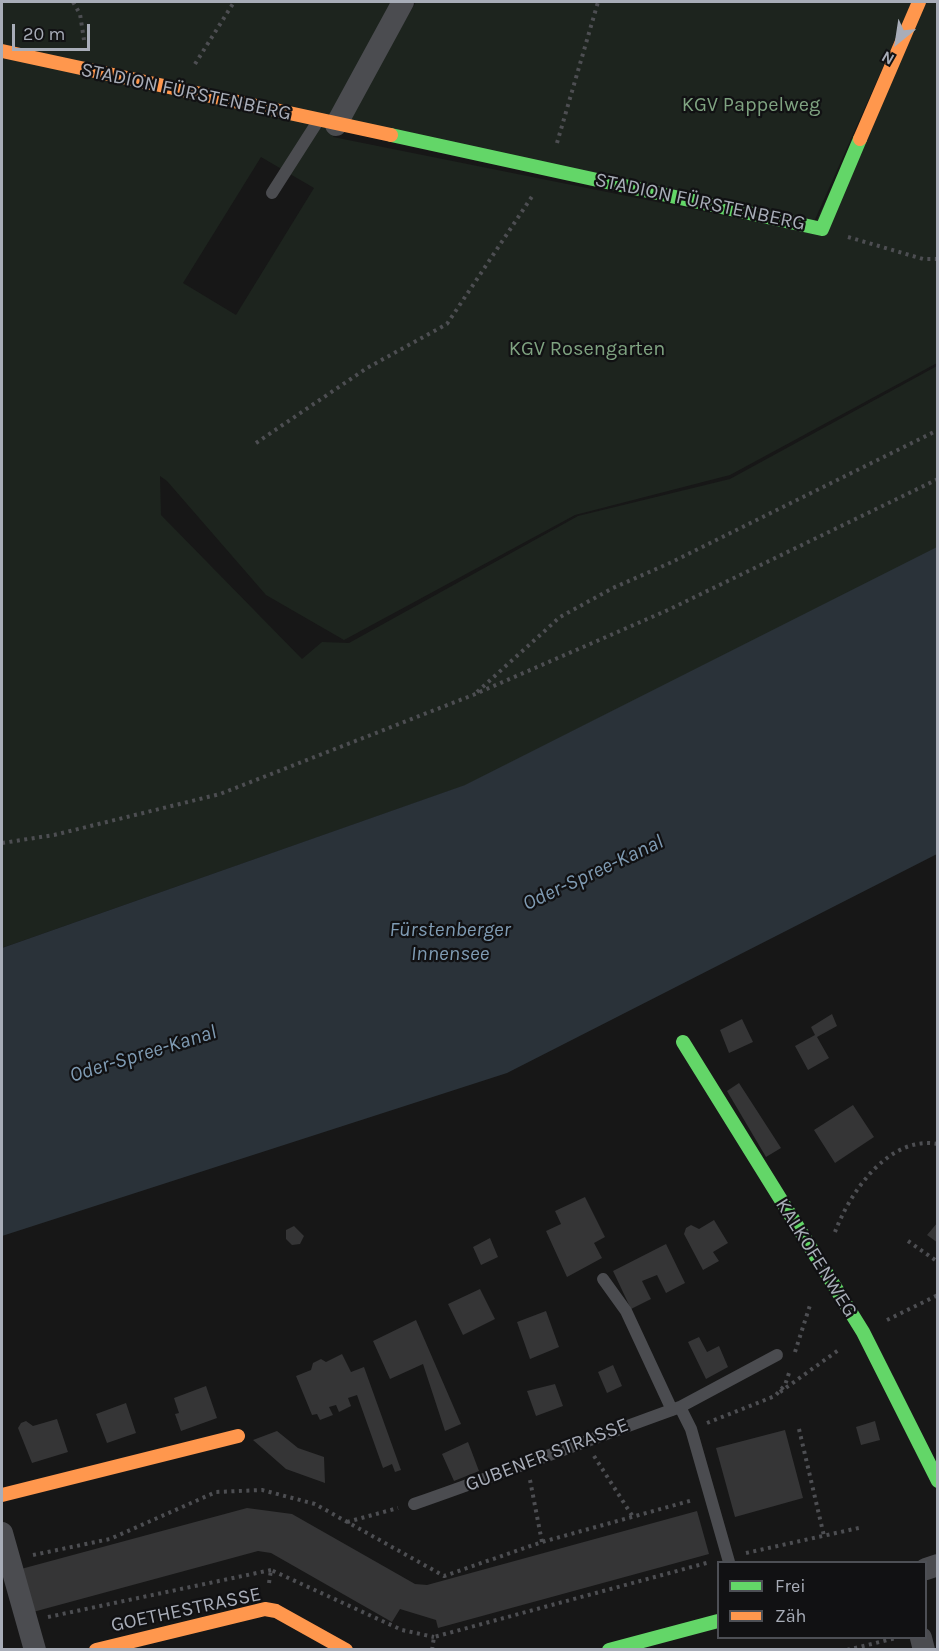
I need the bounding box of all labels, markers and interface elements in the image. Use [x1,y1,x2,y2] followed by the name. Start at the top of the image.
[15,12,93,50] scale bar
[867,12,927,72] north arrow
[23,23,65,45] text: 20 m
[878,47,897,69] text: N
[79,58,293,126] street label: STADION FÜRSTENBERG
[682,93,820,117] park label: KGV Pappelweg
[593,168,807,236] street label: STADION FÜRSTENBERG
[509,337,665,361] park label: KGV Rosengarten
[519,829,667,917] water label: Oder-Spree-Kanal
[389,917,511,967] water label: Fürstenberger Innensee
[67,1020,219,1088] water label: Oder-Spree-Kanal
[770,1194,862,1322] street label: KALKOFENWEG
[462,1413,632,1497] street label: GUBENER STRASSE
[717,1561,927,1639] legend
[775,1575,806,1597] text: Frei
[109,1582,263,1638] street label: GOETHESTRASSE
[775,1605,806,1627] text: Zäh

